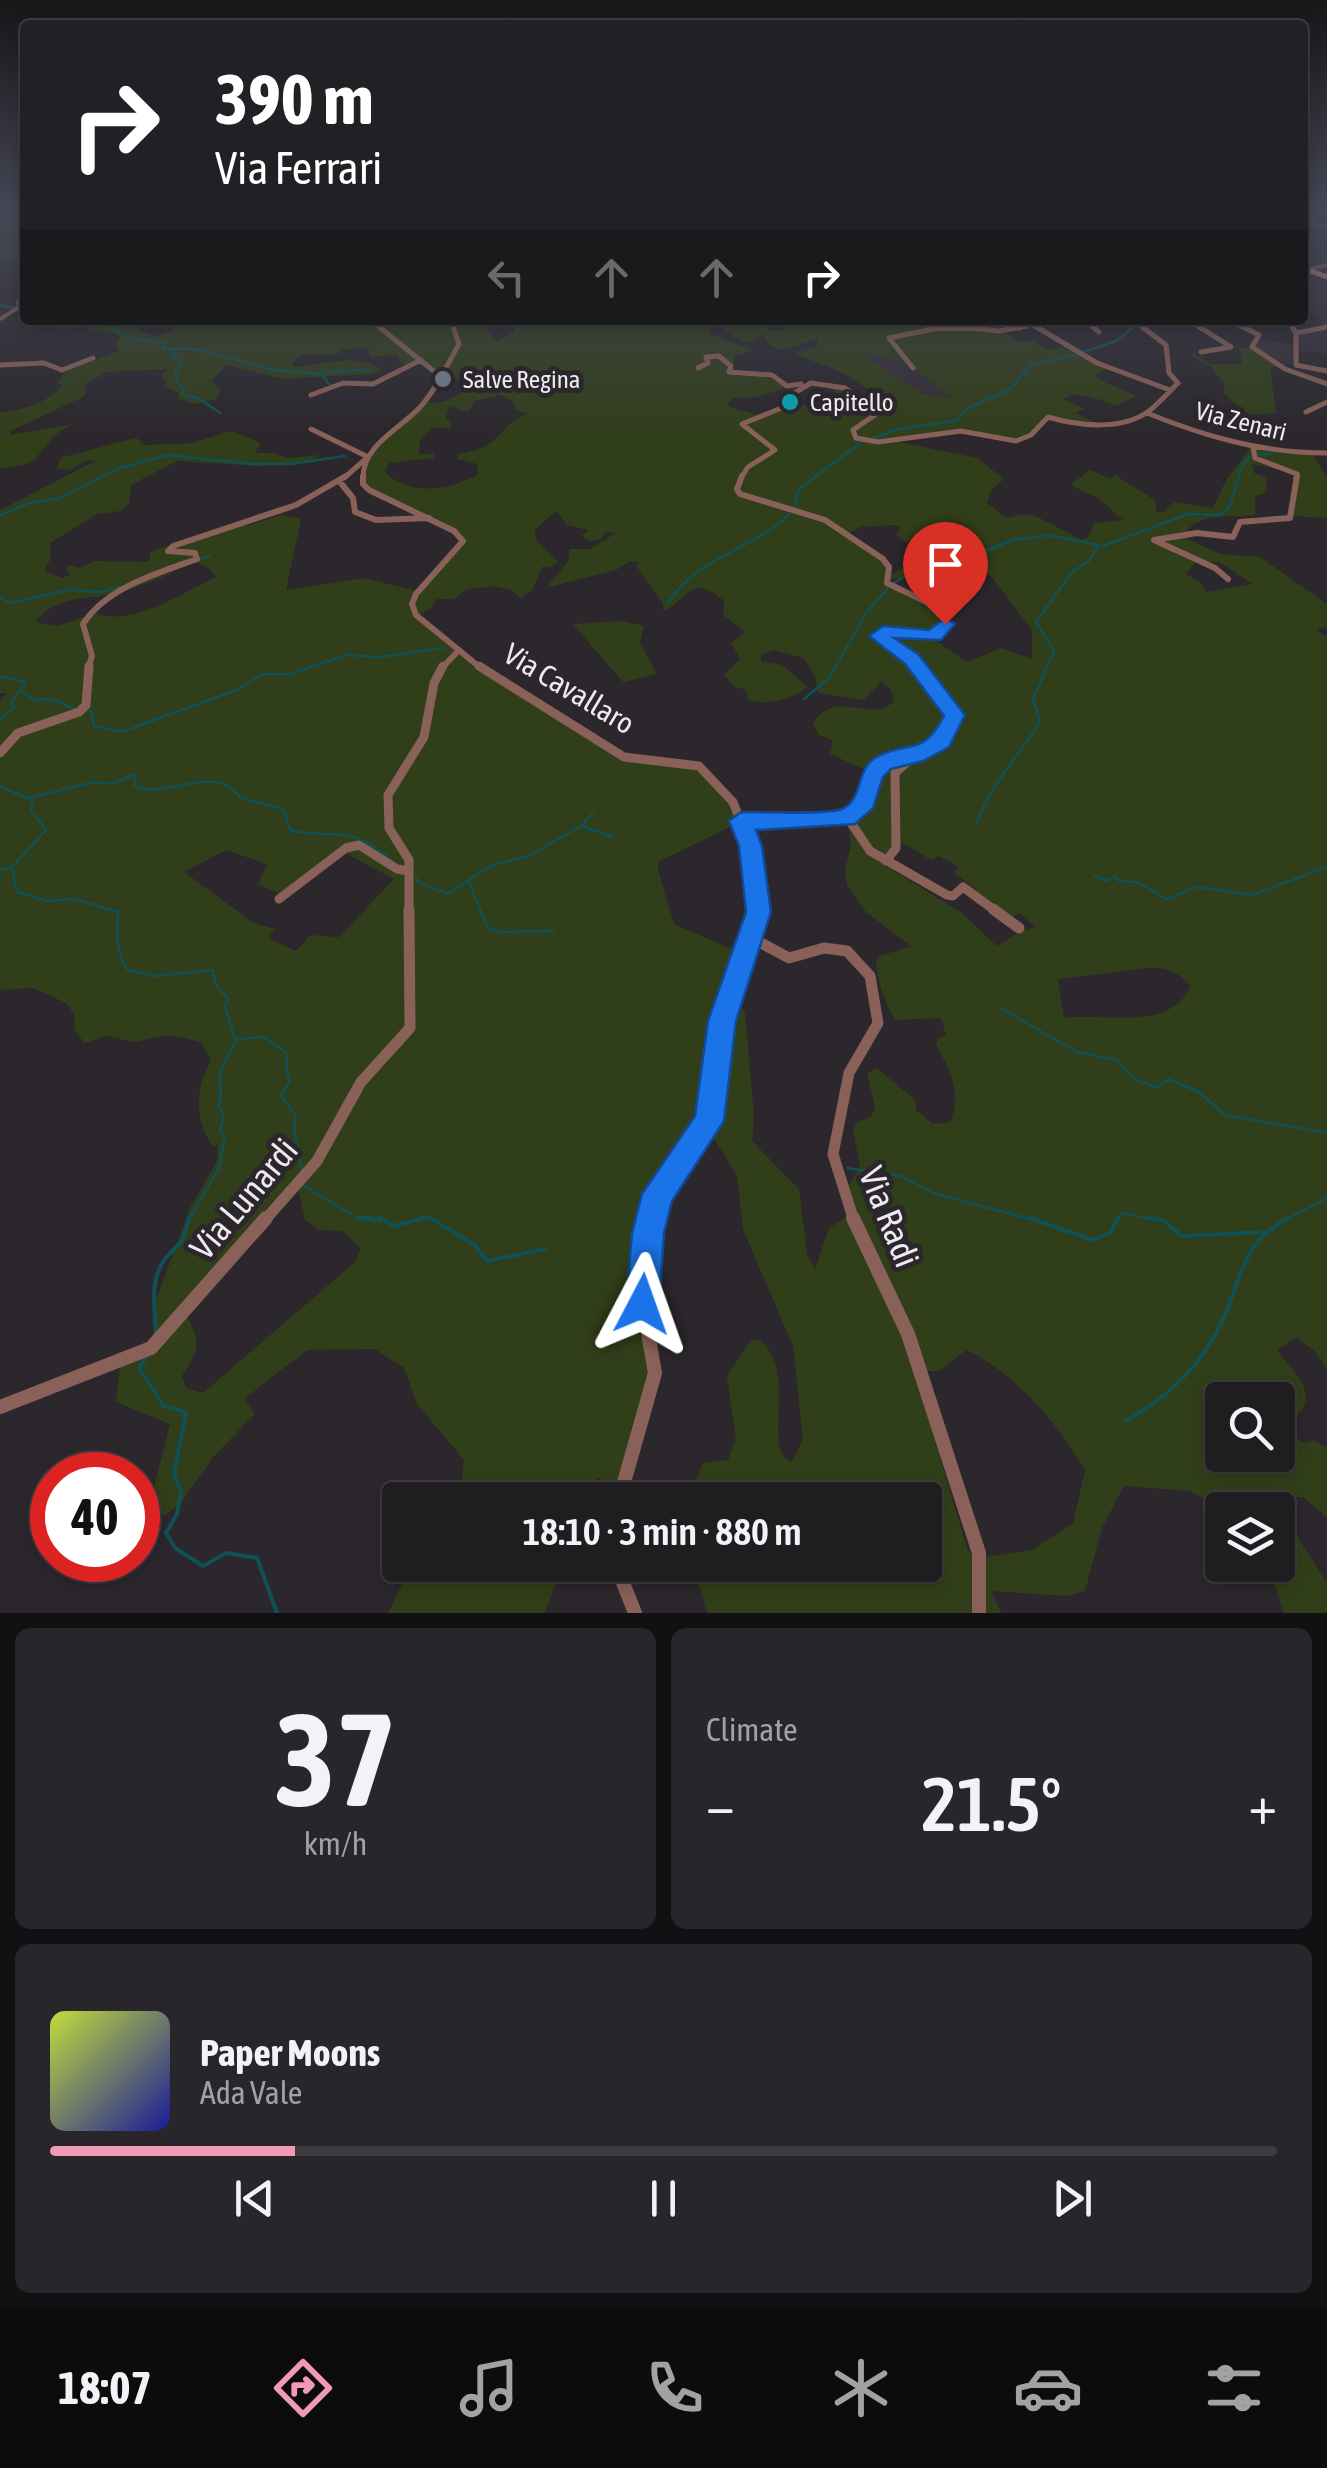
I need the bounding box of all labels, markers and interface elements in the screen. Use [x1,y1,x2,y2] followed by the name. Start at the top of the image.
[215,59,374,139] text: 390 m
[50,60,180,190] icon: right
[215,142,382,194] text: Via Ferrari
[479,250,534,305] icon: left
[584,250,639,305] icon: ahead
[689,250,744,305] icon: ahead
[794,250,849,305] icon: right
[463,365,580,393] place label: Salve Regina
[432,368,454,390] marker: Salve Regina
[810,388,894,416] place label: Capitello
[779,391,801,413] marker: Capitello
[1193,396,1289,446] street label: Via Zenari
[903,522,988,625] pin
[918,537,973,592] icon: arrive
[498,636,641,740] street label: Via Cavallaro
[181,1130,305,1267] street label: Via Lunardi
[852,1161,928,1273] street label: Via Radi
[590,1252,694,1356] position arrow
[1205,1382,1295,1582] map controls
[1205,1382,1295,1472] button: search
[30,1452,160,1582] speed limit sign: 40
[1205,1492,1295,1582] button: layers
[522,1510,802,1553] text: 18:10 · 3 min · 880 m
[274,1685,397,1834] text: 37
[706,1711,798,1748] text: Climate
[922,1761,1061,1847] text: 21.5°
[706,1773,735,1836] text: −
[1248,1773,1277,1836] text: +
[304,1825,367,1862] text: km/h
[200,2031,380,2074] text: Paper Moons
[200,2074,302,2111] text: Ada Vale
[227,2171,282,2226] icon: previous
[636,2171,691,2226] icon: pause
[1045,2171,1100,2226] icon: next
[268,2353,338,2423] icon: directions
[454,2353,524,2423] icon: music
[640,2353,710,2423] icon: phone
[826,2353,896,2423] icon: climate
[1013,2353,1083,2423] icon: car
[1199,2353,1269,2423] icon: filters
[58,2362,152,2414] text: 18:07

